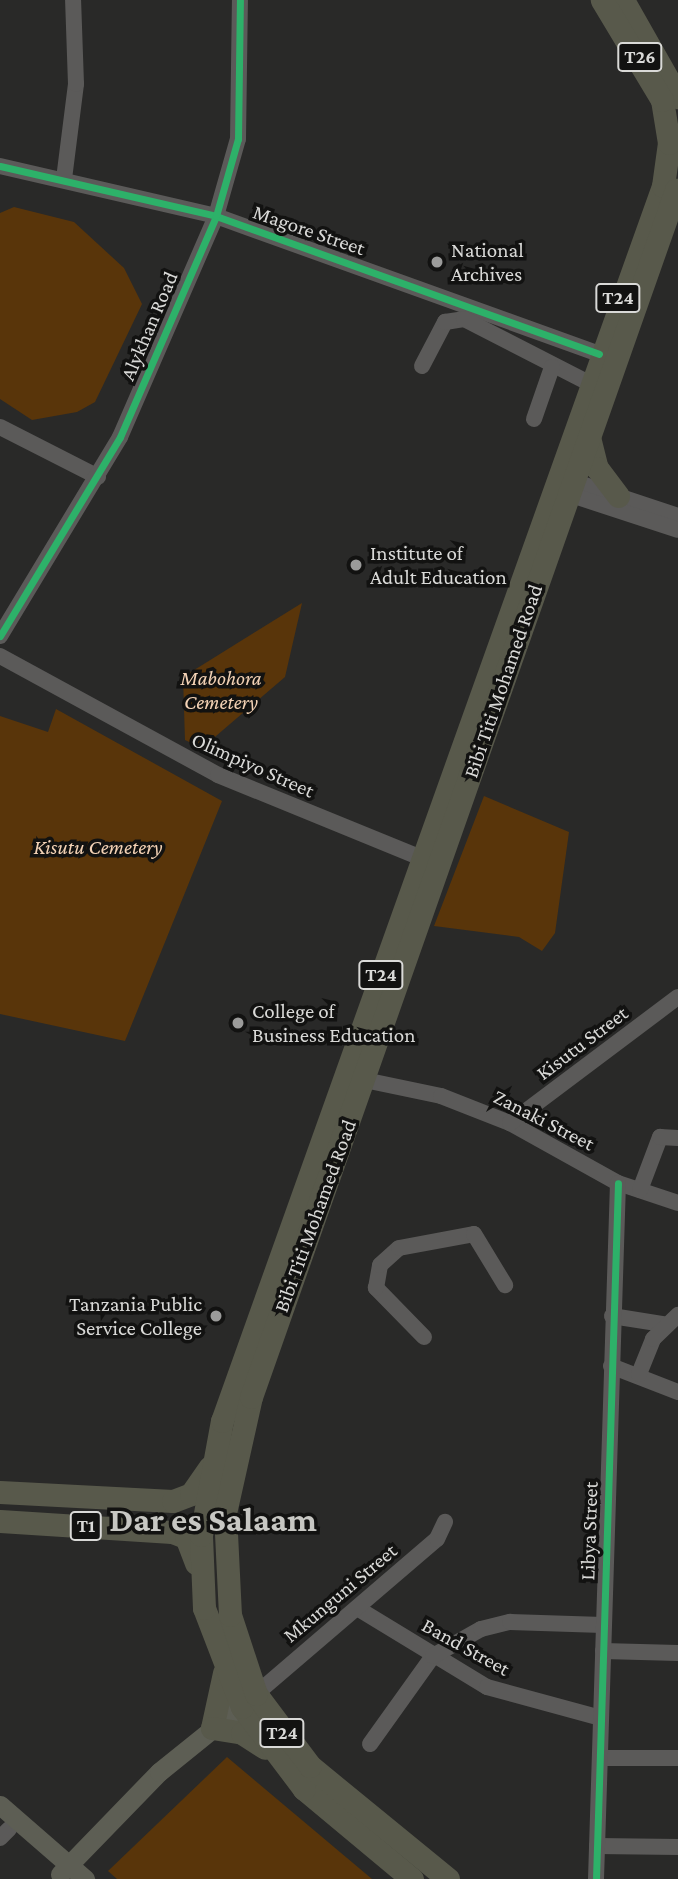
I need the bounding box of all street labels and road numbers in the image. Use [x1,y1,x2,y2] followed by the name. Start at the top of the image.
[617,41,663,72] road number: T26
[250,199,368,261] street label: Magore Street
[115,268,183,384] street label: Alykhan Road
[595,282,641,314] road number: T24
[458,581,548,781] street label: Bibi Titi Mohamed Road
[188,727,318,803] street label: Olimpiyo Street
[358,959,404,990] road number: T24
[531,1000,633,1086] street label: Kisutu Street
[489,1084,599,1156] street label: Zanaki Street
[268,1116,362,1316] street label: Bibi Titi Mohamed Road
[575,1481,603,1581] street label: Libya Street
[68,1510,104,1542] road number: T1
[278,1538,402,1648] street label: Mkunguni Street
[418,1613,514,1681] street label: Band Street
[259,1718,305,1749] road number: T24

